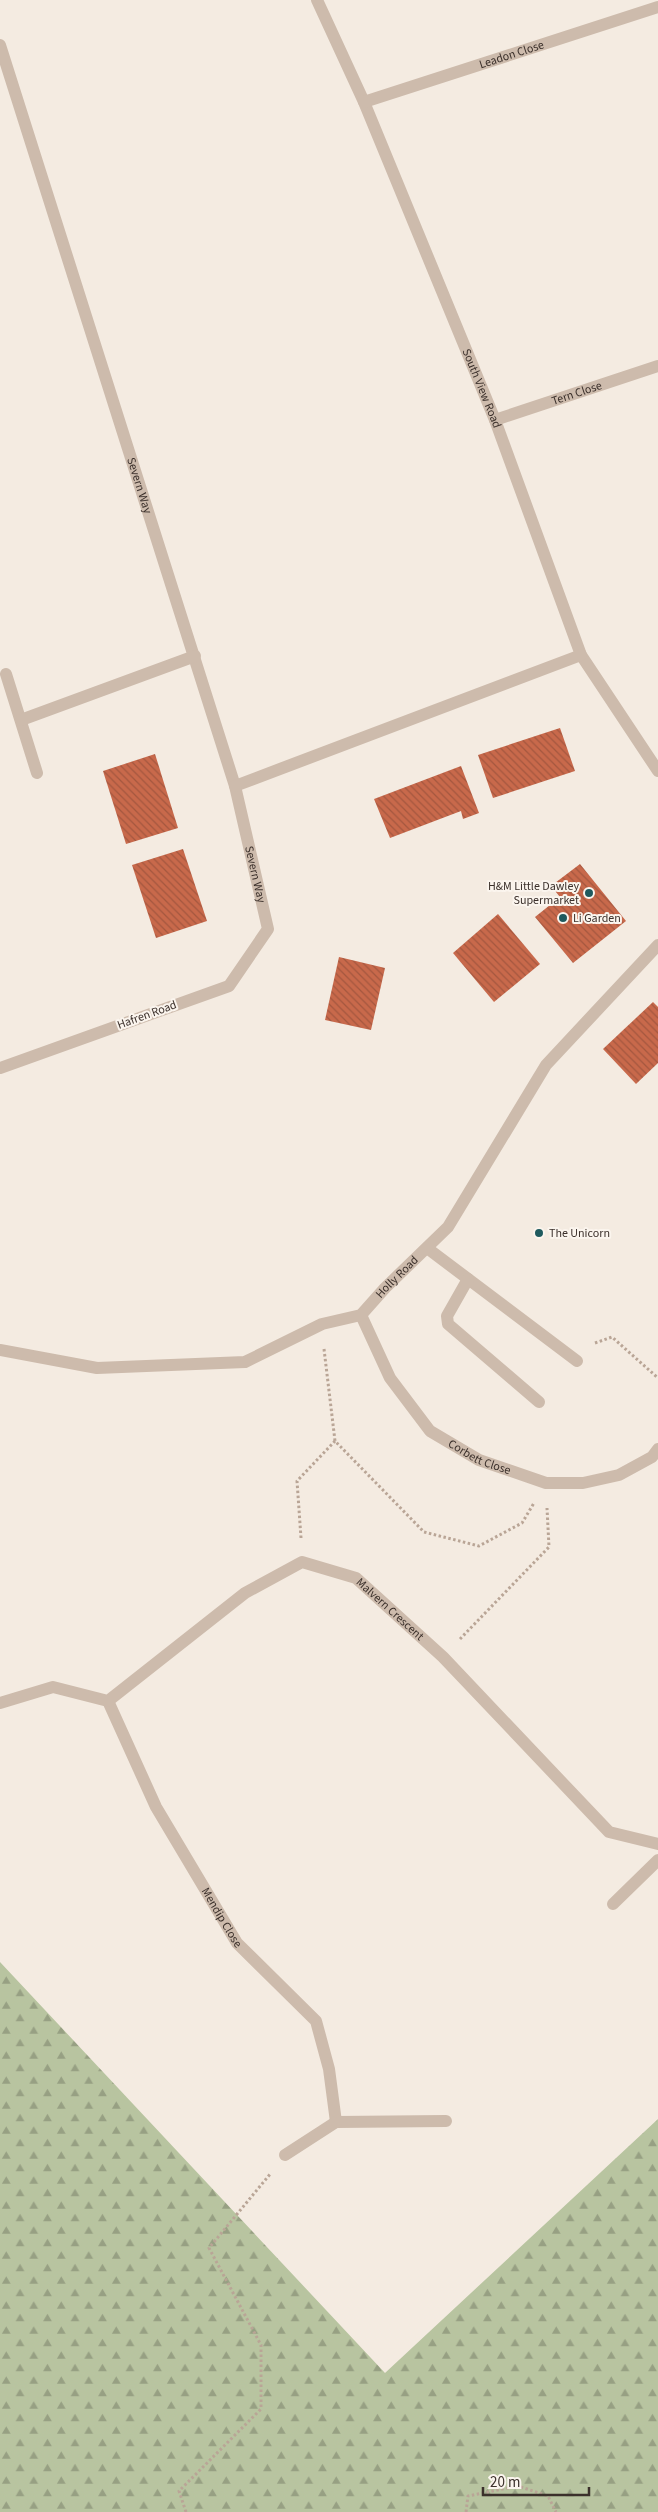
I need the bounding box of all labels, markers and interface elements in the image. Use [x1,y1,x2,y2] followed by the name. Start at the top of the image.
[477,36,546,73] street label: Leadon Close
[458,346,506,430] street label: South View Road
[549,377,604,409] street label: Tern Close
[123,455,157,516] street label: Severn Way
[241,844,270,905] street label: Severn Way
[488,878,579,909] place label: H&M Little Dawley Supermarket
[583,887,595,899] marker: H&M Little Dawley Supermarket
[573,910,621,927] place label: Li Garden
[557,912,569,924] marker: Li Garden
[115,996,179,1034] street label: Hafren Road
[549,1225,610,1242] place label: The Unicorn
[533,1227,545,1239] marker: The Unicorn
[371,1252,422,1302] street label: Holly Road
[445,1435,513,1479] street label: Corbett Close
[353,1574,428,1644] street label: Malvern Crescent
[197,1884,246,1952] street label: Mendip Close
[483,2464,589,2496] scale bar
[490,2472,520,2493] text: 20 m

